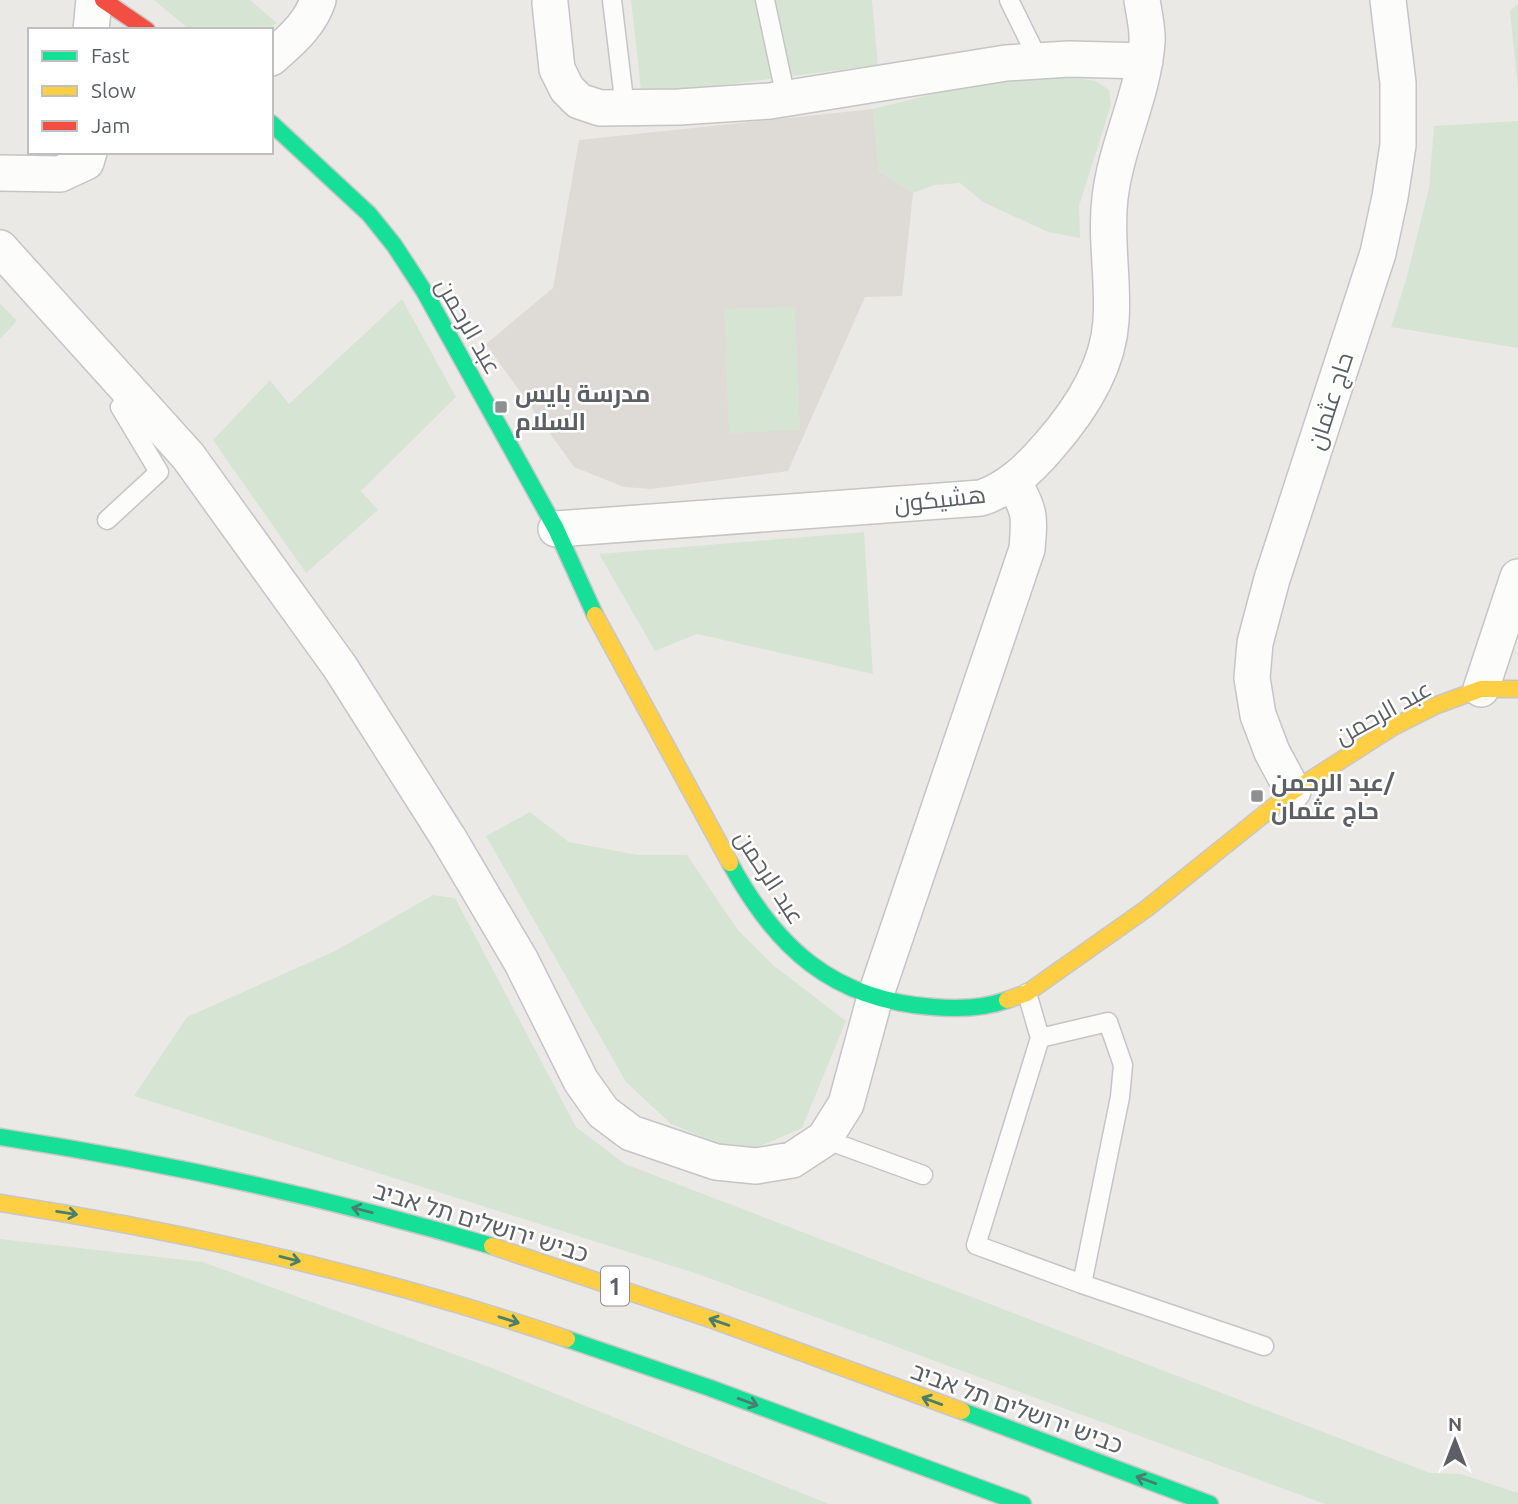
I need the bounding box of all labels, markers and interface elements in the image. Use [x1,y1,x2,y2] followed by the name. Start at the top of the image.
[28,28,273,154] legend
[91,43,129,67] text: Fast
[91,78,136,102] text: Slow
[91,113,130,137] text: Jam
[430,273,507,379] street label: عبد الرحمن
[1302,349,1361,454] street label: حاج عثمان
[515,380,650,438] place label: مدرسة بايس السلام
[493,399,509,415] marker: مدرسة بايس السلام
[893,481,987,518] street label: هشيكون
[1330,674,1436,750] street label: عبد الرحمن
[1271,769,1395,827] place label: عبد الرحمن/ حاج عثمان
[1249,788,1265,804] marker: عبد الرحمن/ حاج عثمان
[729,825,810,929] street label: عبد الرحمن
[370,1176,592,1268] street label: כביש ירושלים תל אביב
[351,1203,374,1216] one-way arrow
[56,1207,78,1220] one-way arrow
[278,1253,301,1266] one-way arrow
[601,1266,629,1306] road number: 1
[498,1315,520,1328] one-way arrow
[709,1315,731,1327] one-way arrow
[907,1357,1127,1459] street label: כביש ירושלים תל אביב
[922,1394,944,1407] one-way arrow
[736,1397,758,1409] one-way arrow
[1420,1406,1490,1476] north arrow
[1448,1413,1462,1435] text: N
[1135,1473,1157,1486] one-way arrow

